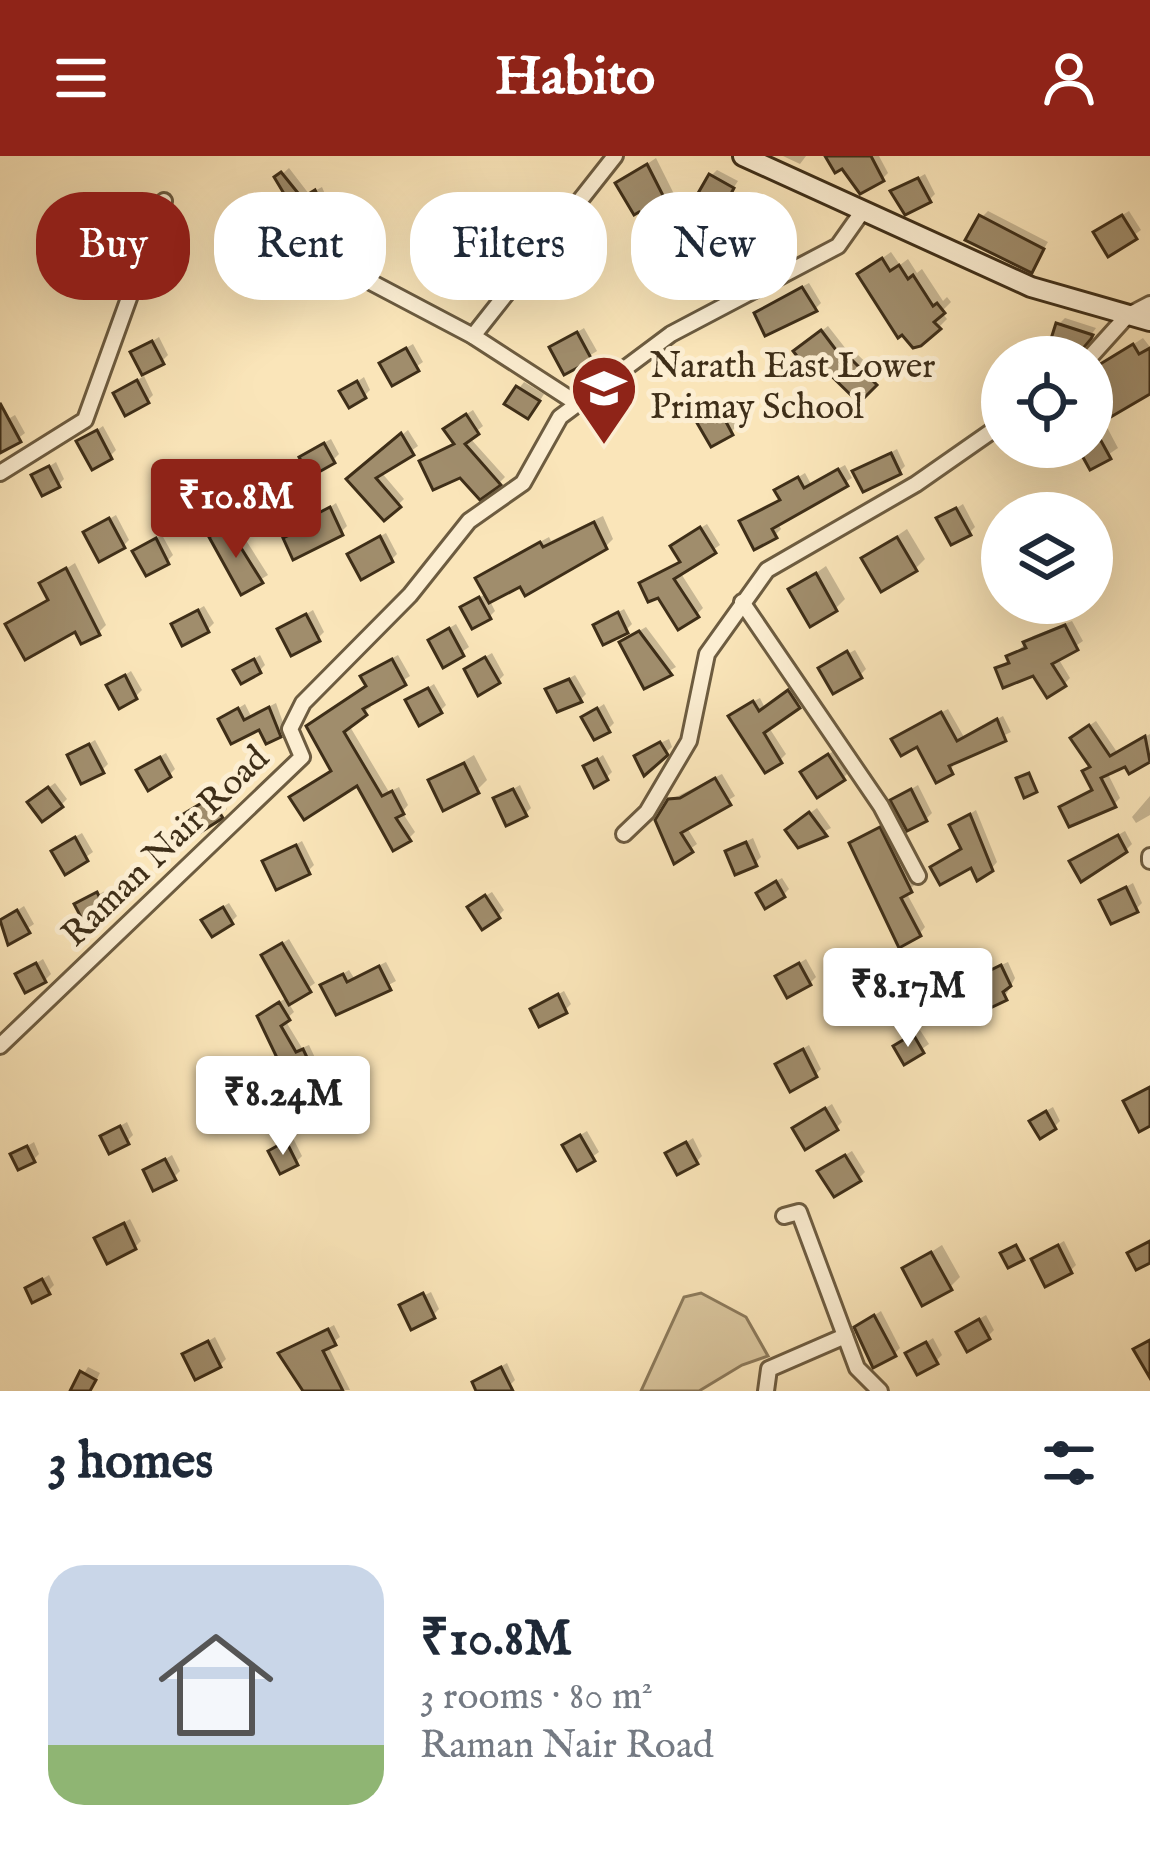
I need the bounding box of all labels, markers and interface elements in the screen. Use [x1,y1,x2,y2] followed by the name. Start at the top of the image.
[495,44,655,113] text: Habito
[48,45,114,111] icon: menu
[1036,45,1102,111] icon: person
[36,192,190,300] chip: Buy
[214,192,386,300] chip: Rent
[410,192,607,300] chip: Filters
[631,192,797,300] chip: New
[981,336,1113,624] map controls
[981,336,1113,468] button: locate
[650,344,935,431] place label: Narath East Lower Primay School
[569,353,639,447] school or university icon: Narath East Lower Primay School
[138,459,334,561] pin: ₹10.8M
[178,473,294,522] text: ₹10.8M
[981,492,1113,624] button: layers
[53,736,280,958] street label: Raman Nair Road
[810,948,1006,1050] pin: ₹8.17M
[850,962,966,1011] text: ₹8.17M
[185,1056,381,1158] pin: ₹8.24M
[223,1070,343,1119] text: ₹8.24M
[1036,1430,1102,1496] icon: filters
[48,1431,213,1496] text: 3 homes
[420,1608,572,1673] text: ₹10.8M
[144,1613,288,1757] icon: home
[420,1673,653,1722] text: 3 rooms · 80 m²
[420,1722,714,1771] text: Raman Nair Road

